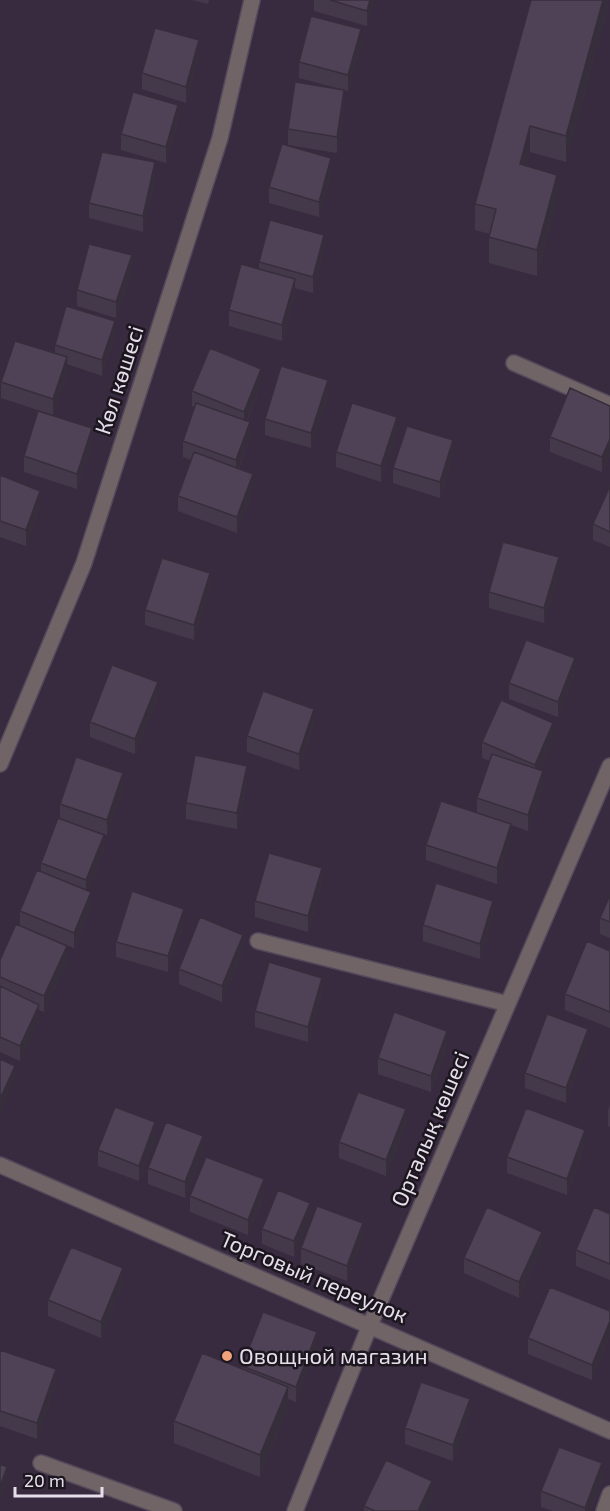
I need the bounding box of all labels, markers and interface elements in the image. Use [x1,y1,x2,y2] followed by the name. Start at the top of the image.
[88,322,148,437] street label: Көл көшесі
[385,1047,473,1210] street label: Орталық көшесі
[216,1225,412,1328] street label: Торговый переулок
[239,1342,427,1368] place label: Овощной магазин
[220,1349,234,1363] marker: Овощной магазин
[15,1460,102,1498] scale bar
[24,1469,65,1491] text: 20 m

